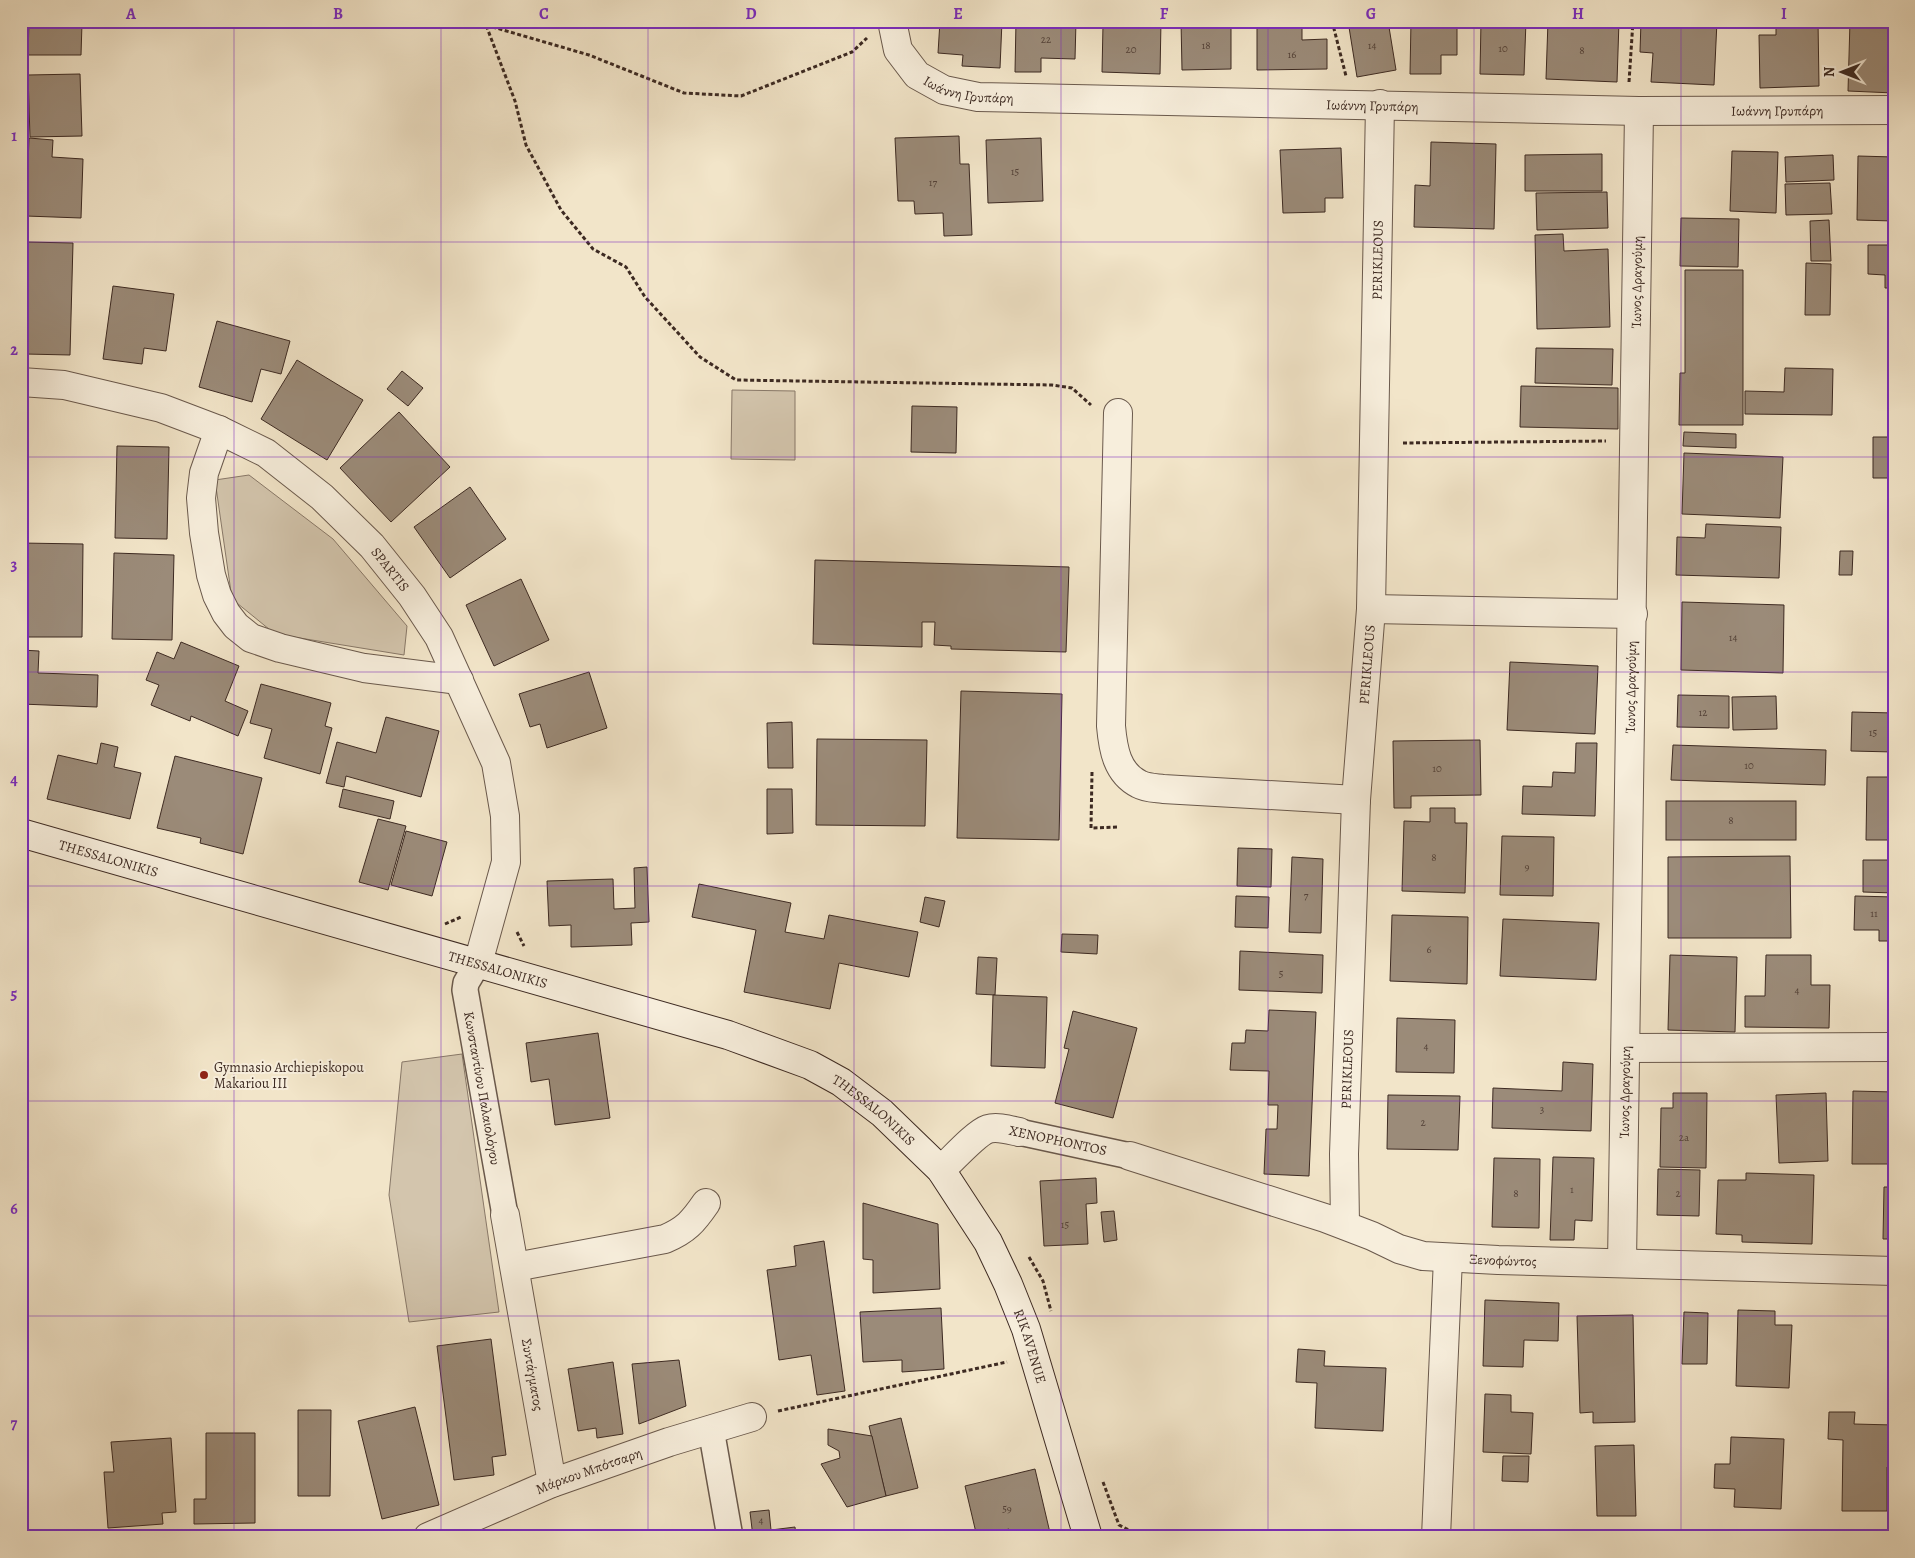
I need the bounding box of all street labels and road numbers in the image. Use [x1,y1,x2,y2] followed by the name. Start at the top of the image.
[920,71,1014,108] street label: Ιωάννη Γρυπάρη
[1326,95,1419,116] street label: Ιωάννη Γρυπάρη
[1731,101,1824,121] street label: Ιωάννη Γρυπάρη
[1368,220,1388,300] street label: PERIKLEOUS
[1627,236,1647,329] street label: Ίωνος Δραγούμη
[367,543,414,596] street label: SPARTIS
[1355,624,1380,705] street label: PERIKLEOUS
[1621,641,1641,734] street label: Ίωνος Δραγούμη
[56,835,160,882] street label: THESSALONIKIS
[446,946,550,993] street label: THESSALONIKIS
[459,1010,505,1167] street label: Κωνσταντίνου Παλαιολόγου
[1337,1029,1358,1109] street label: PERIKLEOUS
[1615,1046,1635,1138] street label: Ίωνος Δραγούμη
[829,1070,919,1150] street label: THESSALONIKIS
[1007,1121,1109,1160] street label: XENOPHONTOS
[1469,1249,1537,1271] street label: Ξενοφώντος
[1009,1306,1051,1386] street label: RIK AVENUE
[517,1337,548,1412] street label: Συντάγματος
[533,1443,645,1499] street label: Μάρκου Μπότσαρη

